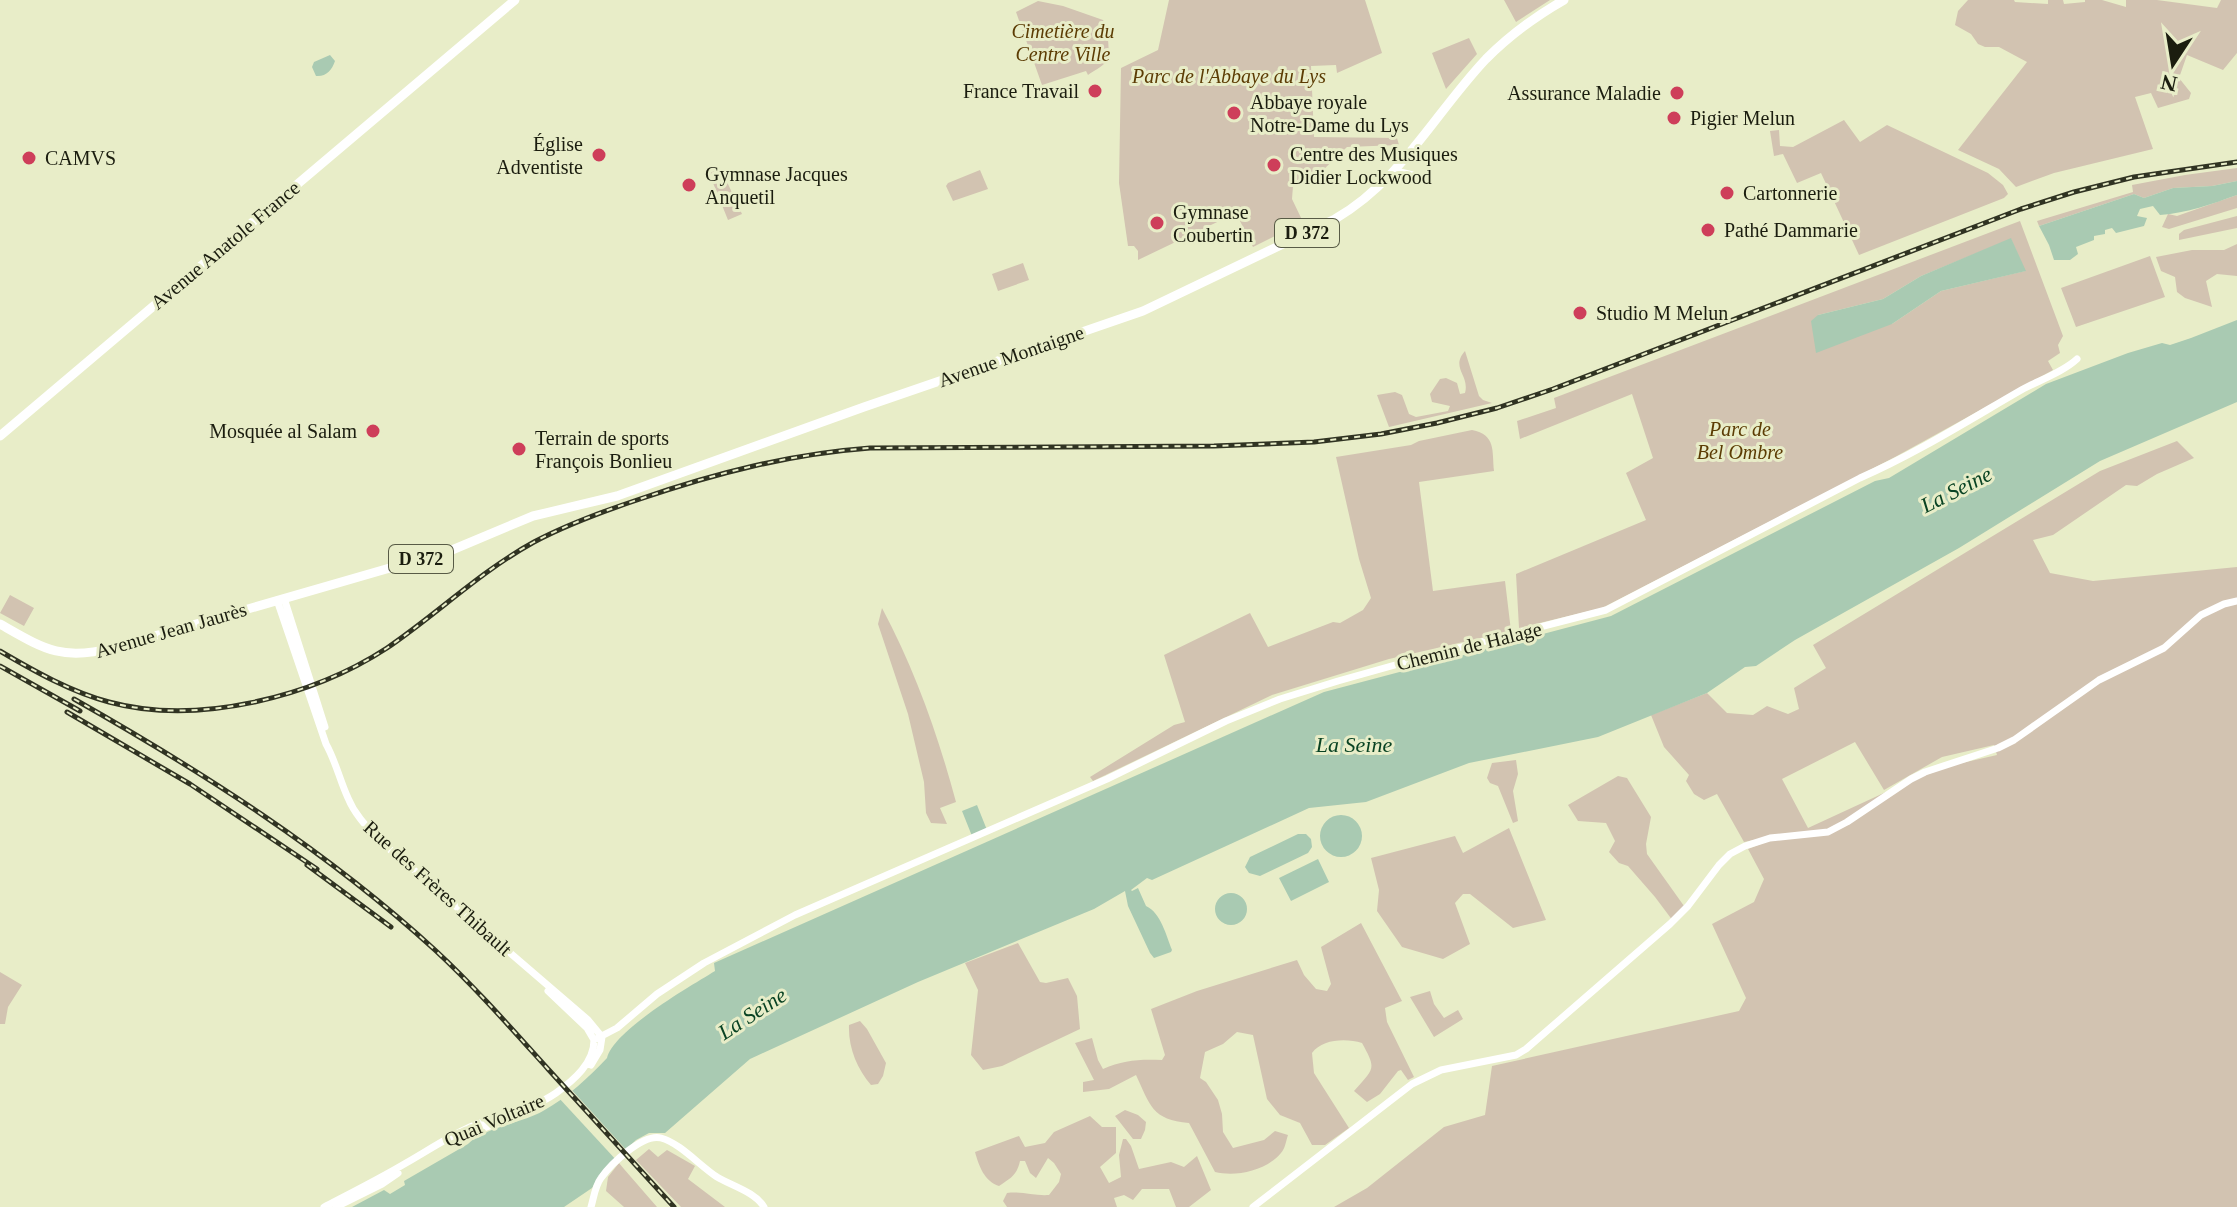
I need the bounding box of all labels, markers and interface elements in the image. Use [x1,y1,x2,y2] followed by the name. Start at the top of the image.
[1011,20,1115,65] park label: Cimetière du Centre Ville
[2133,24,2213,104] north arrow
[1131,65,1326,88] park label: Parc de l'Abbaye du Lys
[2158,69,2179,97] text: N
[963,80,1079,102] place label: France Travail
[1086,82,1104,100] marker: France Travail
[1507,82,1661,104] place label: Assurance Maladie
[1668,84,1686,102] marker: Assurance Maladie
[1250,91,1409,137] place label: Abbaye royale Notre-Dame du Lys
[1225,104,1243,122] marker: Abbaye royale Notre-Dame du Lys
[1690,107,1795,130] place label: Pigier Melun
[1665,109,1683,127] marker: Pigier Melun
[496,133,583,178] place label: Église Adventiste
[1290,143,1458,188] place label: Centre des Musiques Didier Lockwood
[590,146,608,164] marker: Église Adventiste
[45,147,116,169] place label: CAMVS
[20,149,38,167] marker: CAMVS
[1265,156,1283,174] marker: Centre des Musiques Didier Lockwood
[705,163,848,209] place label: Gymnase Jacques Anquetil
[146,176,304,314] street label: Avenue Anatole France
[680,176,698,194] marker: Gymnase Jacques Anquetil
[1743,182,1838,204] place label: Cartonnerie
[1718,184,1736,202] marker: Cartonnerie
[1173,201,1253,246] place label: Gymnase Coubertin
[1148,214,1166,232] marker: Gymnase Coubertin
[1275,219,1339,247] road number: D 372
[1724,219,1858,241] place label: Pathé Dammarie
[1699,221,1717,239] marker: Pathé Dammarie
[1596,302,1728,324] place label: Studio M Melun
[1571,304,1589,322] marker: Studio M Melun
[935,321,1087,392] street label: Avenue Montaigne
[1697,418,1783,463] park label: Parc de Bel Ombre
[209,420,357,443] place label: Mosquée al Salam
[364,422,382,440] marker: Mosquée al Salam
[535,427,672,473] place label: Terrain de sports François Bonlieu
[510,440,528,458] marker: Terrain de sports François Bonlieu
[1916,461,1996,518] water label: La Seine
[389,545,453,573] road number: D 372
[93,598,249,662] street label: Avenue Jean Jaurès
[1394,617,1544,676] street label: Chemin de Halage
[1315,732,1392,757] water label: La Seine
[360,816,517,960] street label: Rue des Frères Thibault
[713,982,791,1045] water label: La Seine
[441,1089,547,1151] street label: Quai Voltaire

